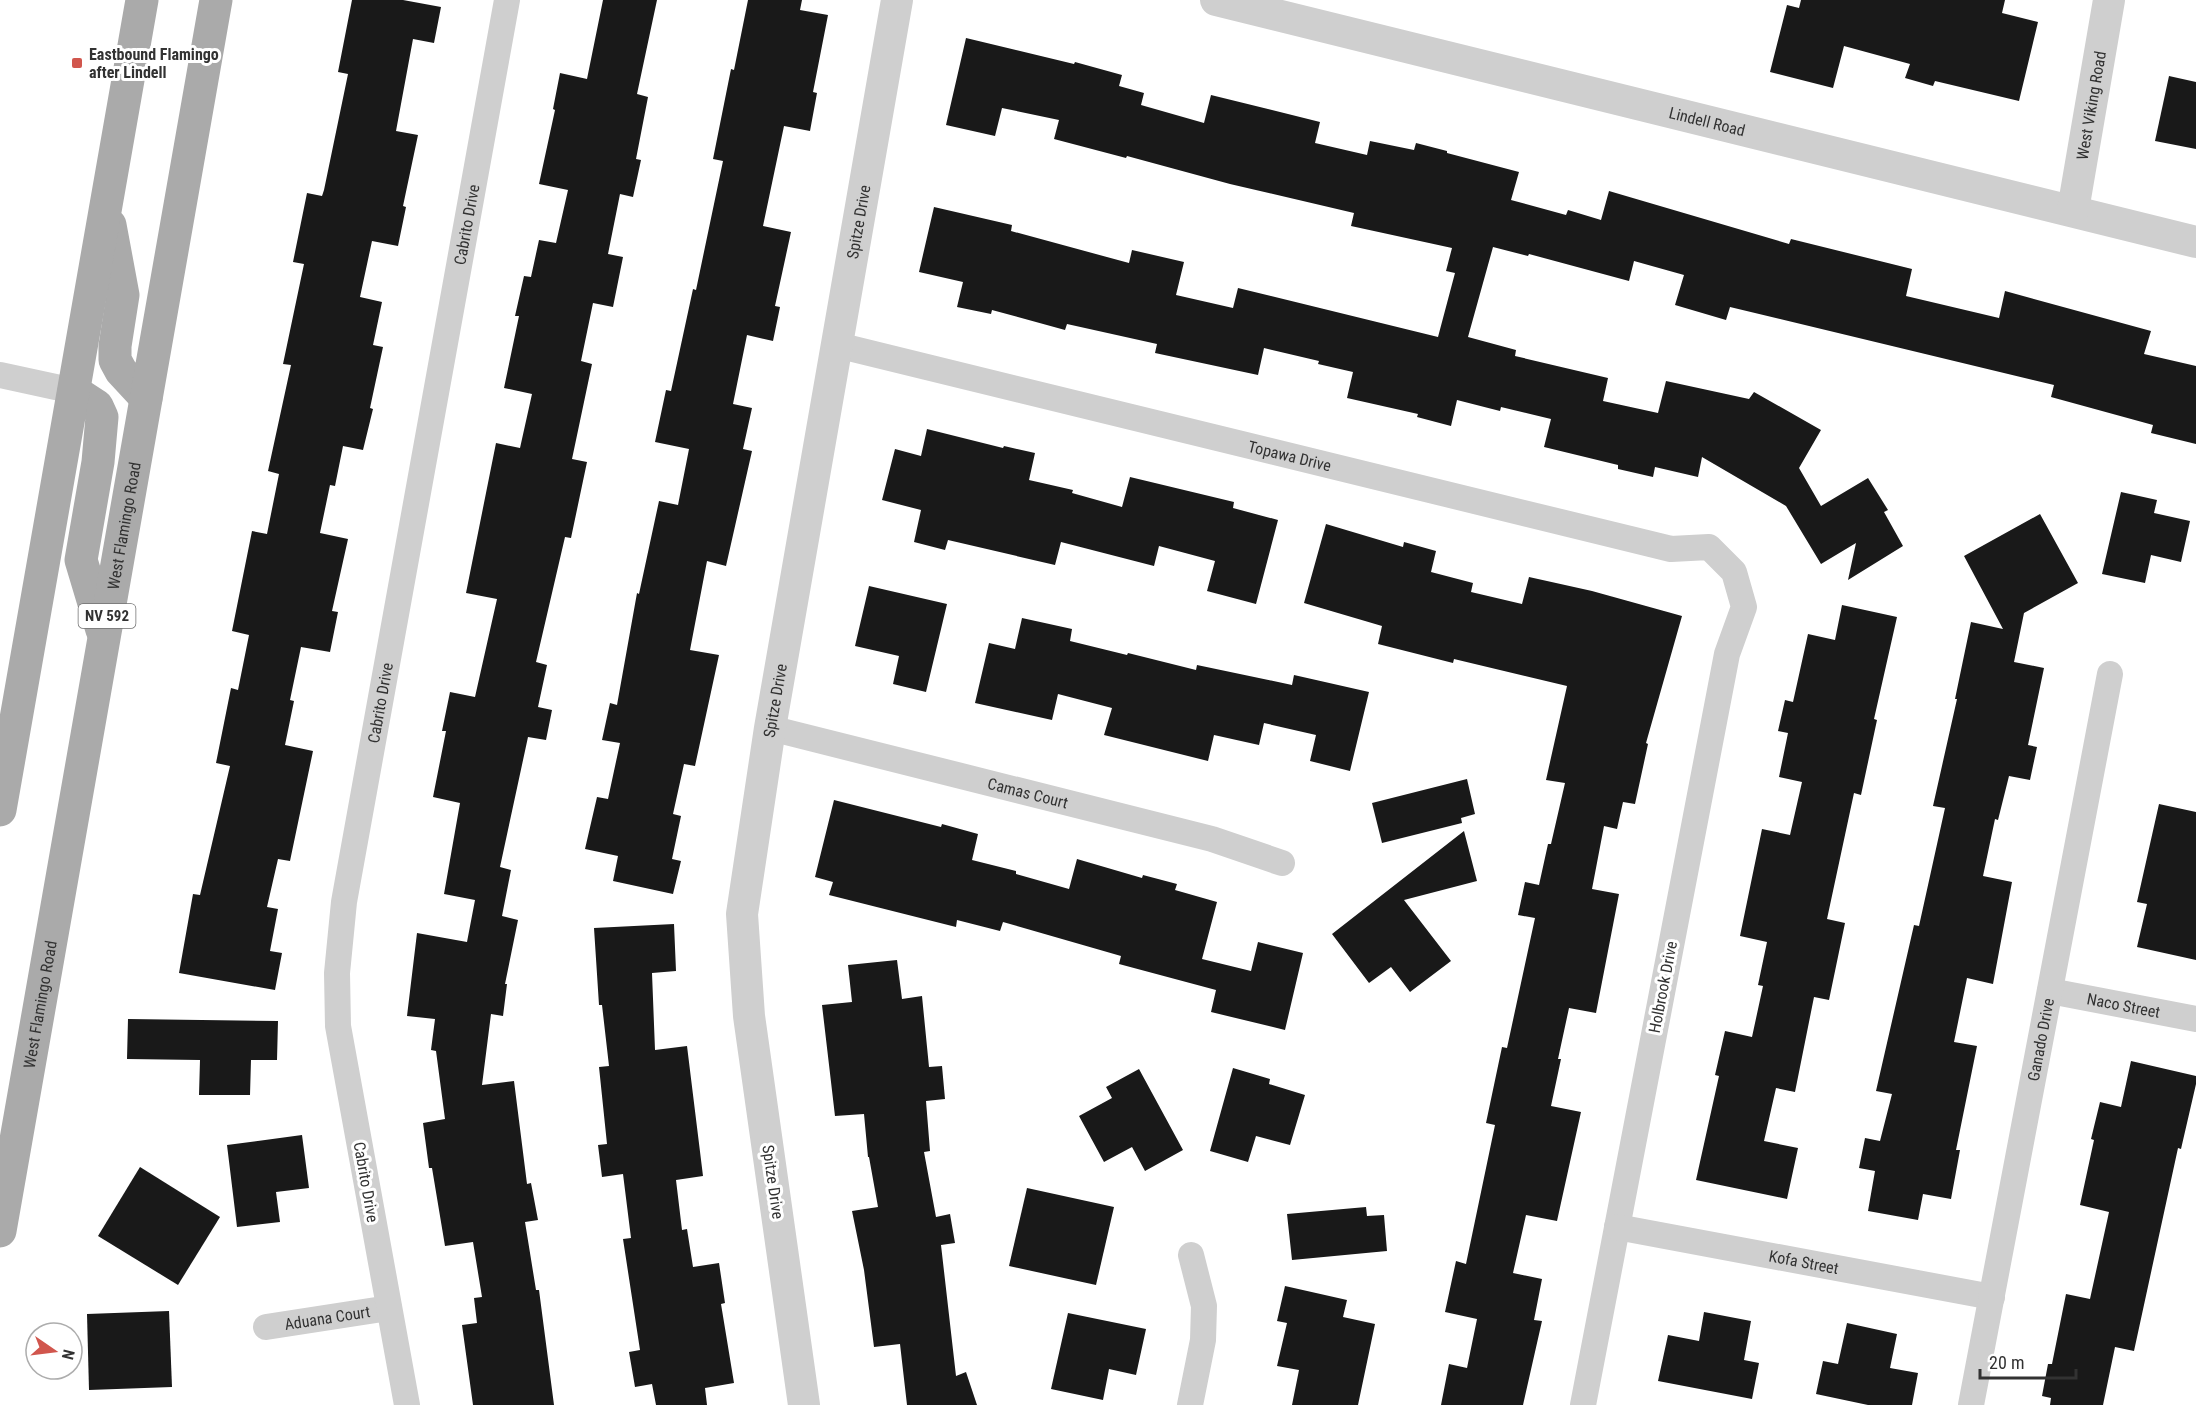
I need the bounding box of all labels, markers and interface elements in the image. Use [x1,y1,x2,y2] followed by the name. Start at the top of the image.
[89,45,219,82] place label: Eastbound Flamingo after Lindell
[2072,50,2110,161] street label: West Viking Road
[70,56,84,70] marker: Eastbound Flamingo after Lindell
[1667,103,1747,140] street label: Lindell Road
[450,183,483,266] street label: Cabrito Drive
[843,183,874,260] street label: Spitze Drive
[1246,436,1333,475] street label: Topawa Drive
[103,460,144,591] street label: West Flamingo Road
[78,604,136,628] road number: NV 592
[363,661,397,745] street label: Cabrito Drive
[759,662,791,739] street label: Spitze Drive
[986,774,1070,812] street label: Camas Court
[19,939,60,1070] street label: West Flamingo Road
[1645,939,1681,1035] street label: Holbrook Drive
[2085,989,2162,1021] street label: Naco Street
[2023,996,2058,1083] street label: Ganado Drive
[350,1140,382,1224] street label: Cabrito Drive
[758,1144,788,1220] street label: Spitze Drive
[1767,1246,1840,1278] street label: Kofa Street
[283,1302,372,1334] street label: Aduana Court
[24,1321,84,1381] north arrow
[1980,1342,2076,1380] scale bar
[58,1347,78,1362] text: N
[1989,1352,2024,1373] text: 20 m

